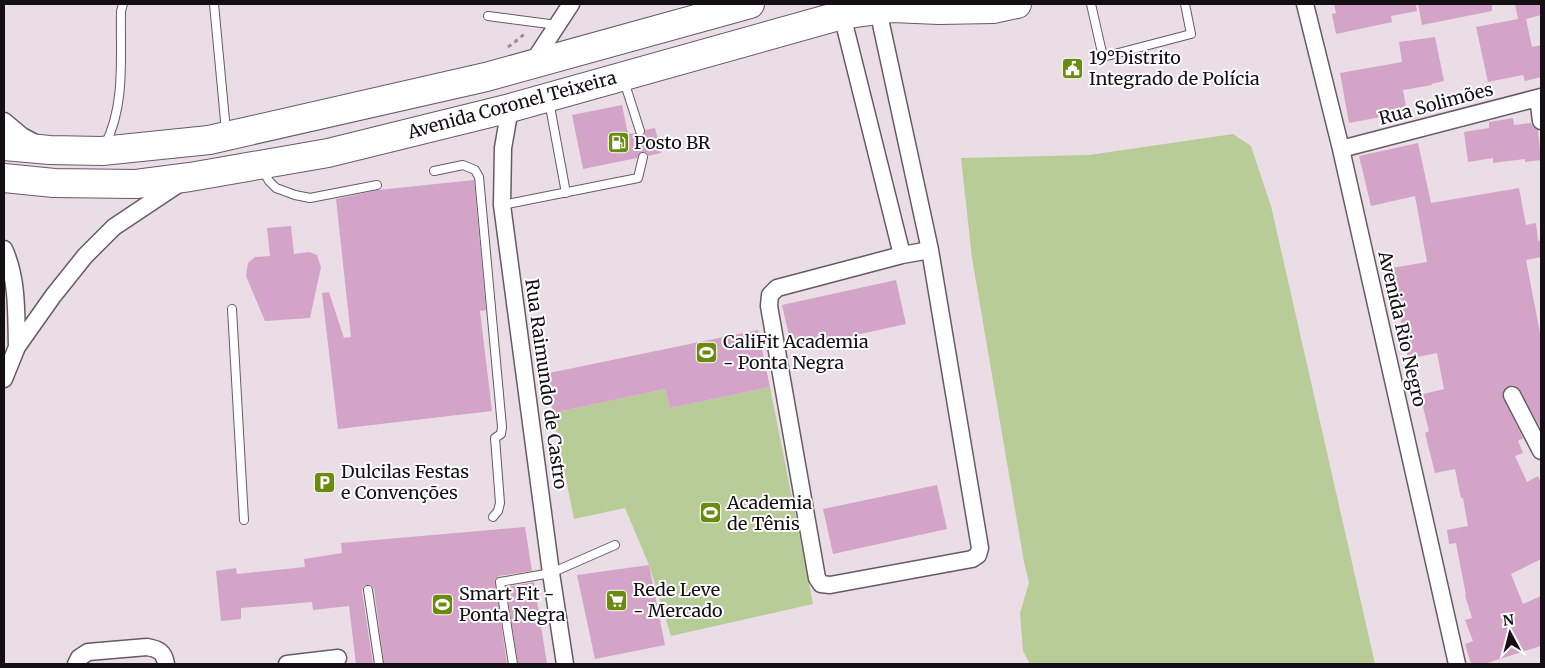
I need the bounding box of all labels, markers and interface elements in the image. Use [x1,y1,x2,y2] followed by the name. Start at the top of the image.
[1089,46,1260,90] place label: 19°Distrito Integrado de Polícia
[1061,56,1085,80] public building icon: 19°Distrito Integrado de Polícia
[404,65,619,144] street label: Avenida Coronel Teixeira
[1376,77,1496,130] street label: Rua Solimões
[606,131,630,155] fuel station icon: Posto BR
[634,131,711,154] place label: Posto BR
[1373,248,1432,409] street label: Avenida Rio Negro
[520,277,573,491] street label: Rua Raimundo de Castro
[723,330,869,374] place label: CaliFit Academia - Ponta Negra
[695,340,719,364] sports icon: CaliFit Academia - Ponta Negra
[341,460,469,504] place label: Dulcilas Festas e Convenções
[313,470,337,494] parking icon: Dulcilas Festas e Convenções
[726,491,812,535] place label: Academia de Tênis
[699,501,723,525] sports icon: Academia de Tênis
[633,578,723,622] place label: Rede Leve - Mercado
[459,582,566,626] place label: Smart Fit - Ponta Negra
[605,588,629,612] supermarket icon: Rede Leve - Mercado
[431,592,455,616] sports icon: Smart Fit - Ponta Negra
[1485,608,1535,658] north arrow
[1502,610,1515,630] text: N

